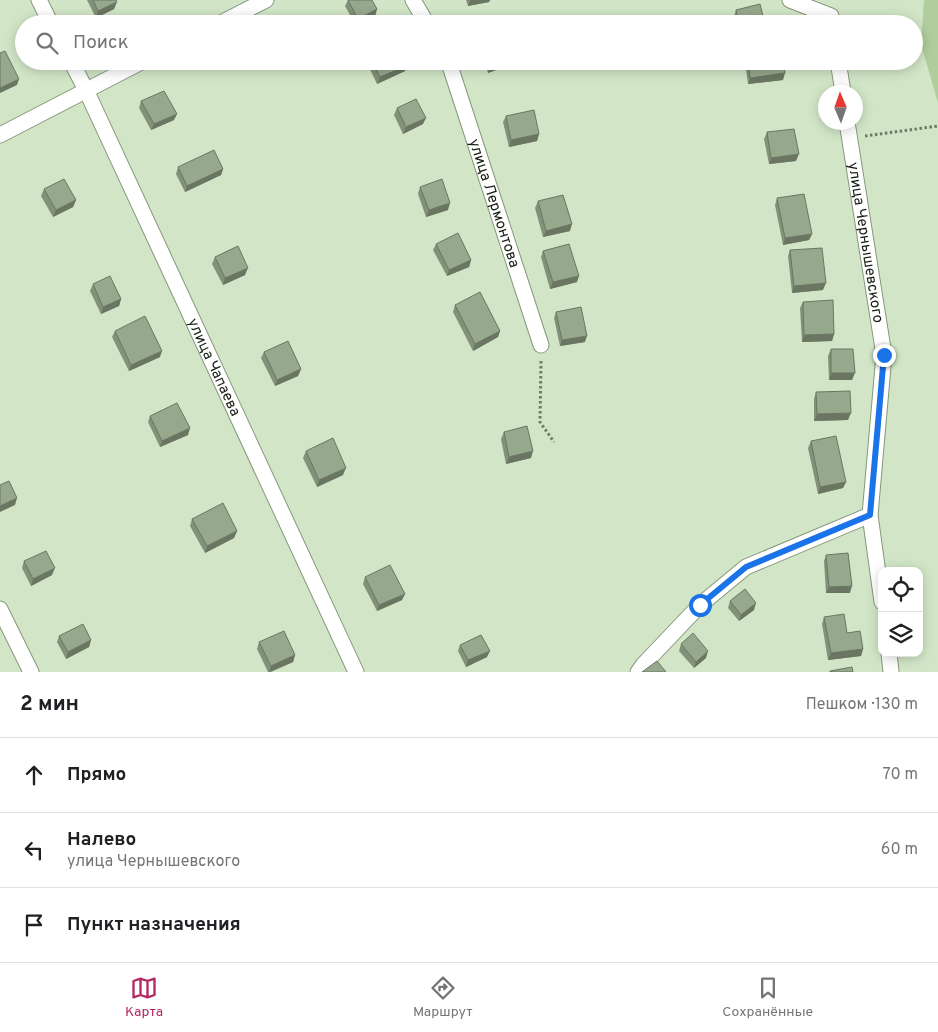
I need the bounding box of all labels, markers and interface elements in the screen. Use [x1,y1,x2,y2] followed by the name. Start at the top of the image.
[15,15,923,70] search box
[33,29,61,57] icon: search
[73,31,129,55] text: Поиск
[818,85,863,130] north arrow
[463,137,523,270] street label: улица Лермонтова
[843,161,887,324] street label: улица Чернышевского
[182,316,244,420] street label: улица Чапаева
[873,344,896,367] route end
[878,567,923,657] map controls
[878,567,923,612] button: locate
[689,594,712,617] route start
[878,612,923,657] button: layers
[20,691,79,718] text: 2 мин
[806,695,918,715] text: Пешком · 130 m
[20,761,48,789] icon: ahead
[67,763,126,787] text: Прямо
[883,765,918,785] text: 70 m
[67,828,136,852] text: Налево
[20,836,48,864] icon: left
[881,840,918,860] text: 60 m
[67,852,240,872] text: улица Чернышевского
[20,911,48,939] icon: arrive
[67,913,241,937] text: Пункт назначения
[125,974,163,1021] tab: Карта
[413,974,473,1021] tab: Маршрут
[722,974,813,1021] tab: Сохранённые

